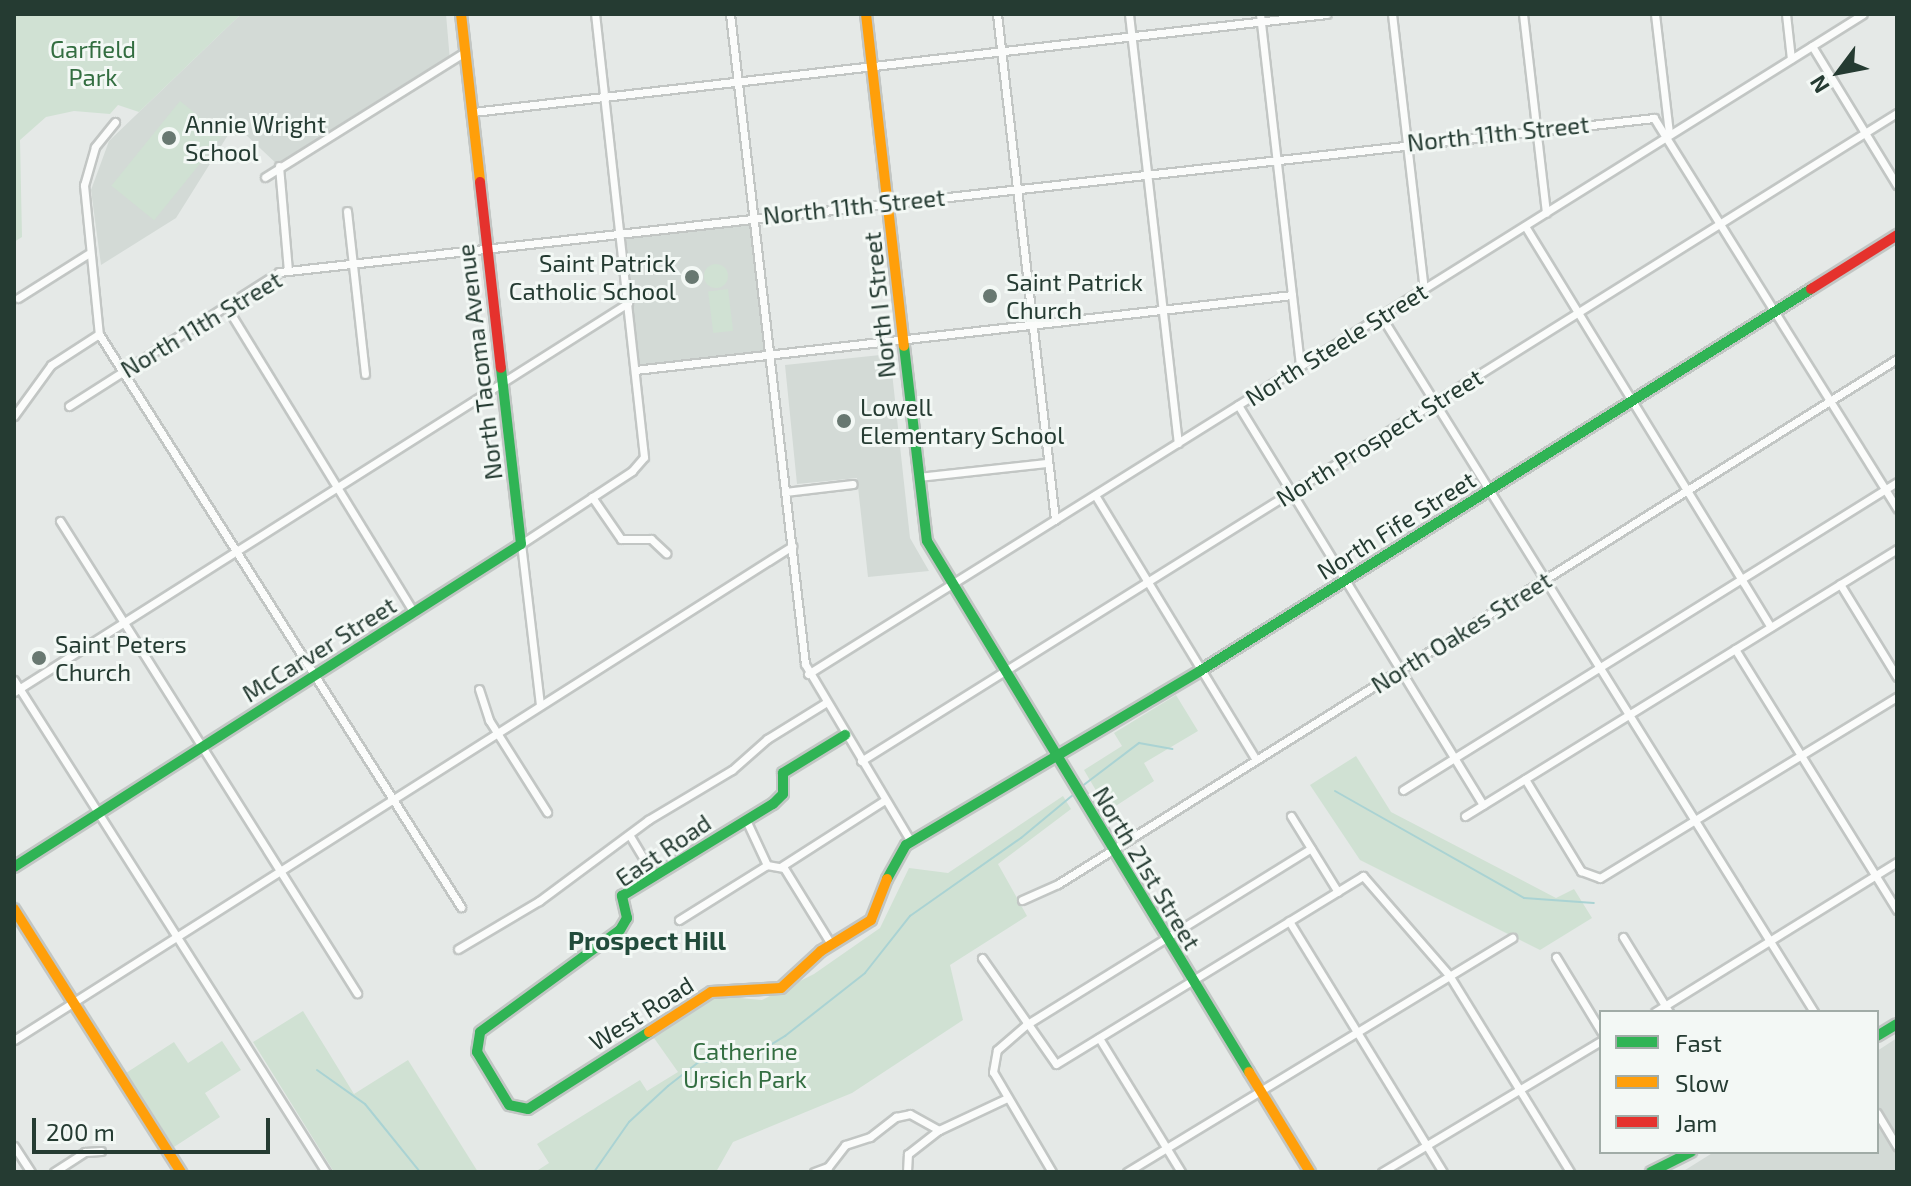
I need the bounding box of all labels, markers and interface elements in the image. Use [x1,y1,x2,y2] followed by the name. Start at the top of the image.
[1799,32,1879,112] north arrow
[50,35,136,91] park label: Garfield Park
[1803,71,1834,98] text: N
[1406,109,1590,157] street label: North 11th Street
[185,110,327,166] place label: Annie Wright School
[160,129,178,147] marker: Annie Wright School
[762,182,946,230] street label: North 11th Street
[857,230,901,380] street label: North I Street
[450,242,508,482] street label: North Tacoma Avenue
[509,249,676,305] place label: Saint Patrick Catholic School
[115,265,287,383] street label: North 11th Street
[683,268,701,286] marker: Saint Patrick Catholic School
[1006,268,1143,324] place label: Saint Patrick Church
[1240,276,1432,412] street label: North Steele Street
[981,287,999,305] marker: Saint Patrick Church
[1271,362,1487,512] street label: North Prospect Street
[860,393,1065,449] place label: Lowell Elementary School
[835,412,853,430] marker: Lowell Elementary School
[1311,465,1481,585] street label: North Fife Street
[1366,565,1556,699] street label: North Oakes Street
[237,590,401,708] street label: McCarver Street
[55,630,187,686] place label: Saint Peters Church
[30,649,48,667] marker: Saint Peters Church
[1087,781,1207,955] street label: North 21st Street
[610,808,716,892] street label: East Road
[568,924,726,956] district label: Prospect Hill
[584,970,698,1056] street label: West Road
[1599,1010,1879,1154] legend
[1675,1028,1722,1057] text: Fast
[683,1037,807,1093] park label: Catherine Ursich Park
[1675,1068,1729,1097] text: Slow
[36,1102,274,1152] scale bar
[1675,1108,1717,1137] text: Jam
[46,1117,115,1146] text: 200 m

